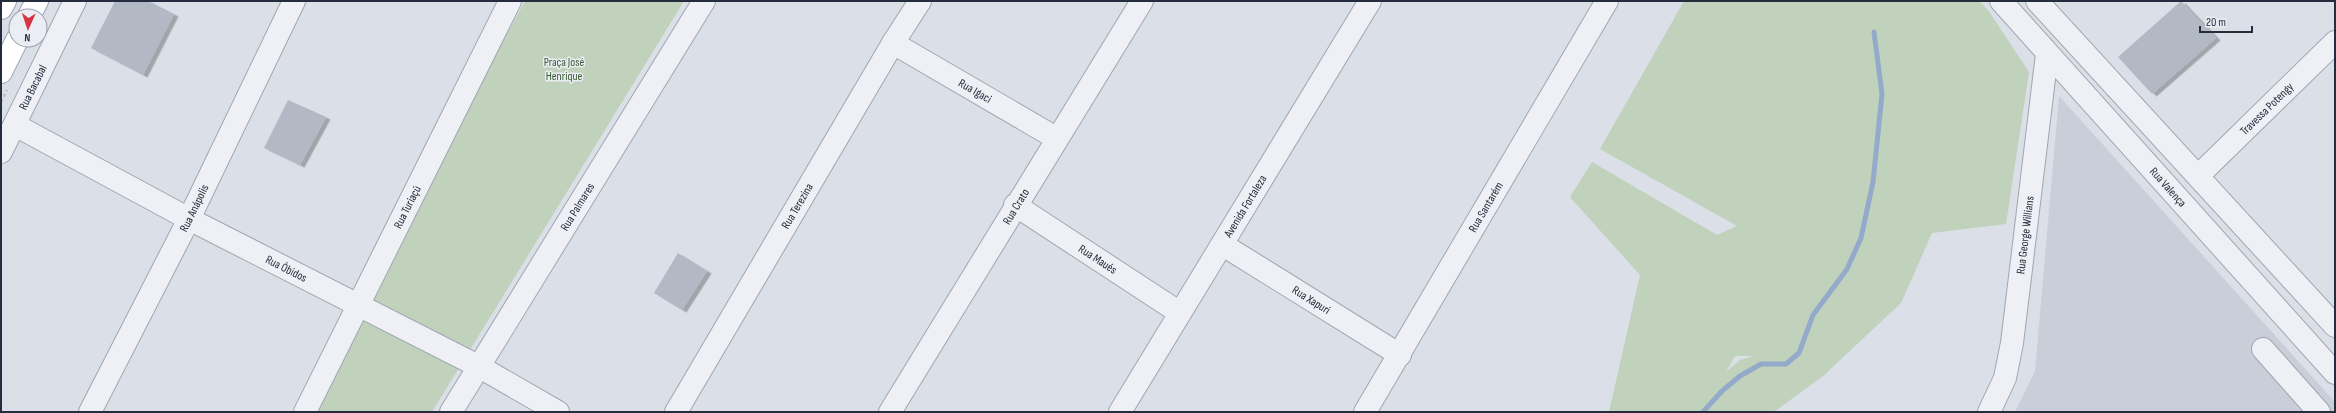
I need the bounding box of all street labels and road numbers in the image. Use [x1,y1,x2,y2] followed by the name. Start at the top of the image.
[16,63,50,113] street label: Rua Bacabal
[956,76,994,107] street label: Rua Igaci
[2237,79,2297,139] street label: Travessa Potengy
[2146,164,2190,211] street label: Rua Valença
[1220,172,1271,241] street label: Avenida Fortaleza
[1465,179,1507,235] street label: Rua Santarém
[557,180,598,234] street label: Rua Palmares
[778,180,817,232] street label: Rua Terezina
[177,182,213,235] street label: Rua Anápolis
[391,183,425,231] street label: Rua Turiaçú
[1000,186,1033,228] street label: Rua Crato
[2013,195,2038,275] street label: Rua George Willians
[1075,242,1120,278] street label: Rua Maués
[263,252,309,286] street label: Rua Óbidos
[1289,283,1333,318] street label: Rua Xapuri

